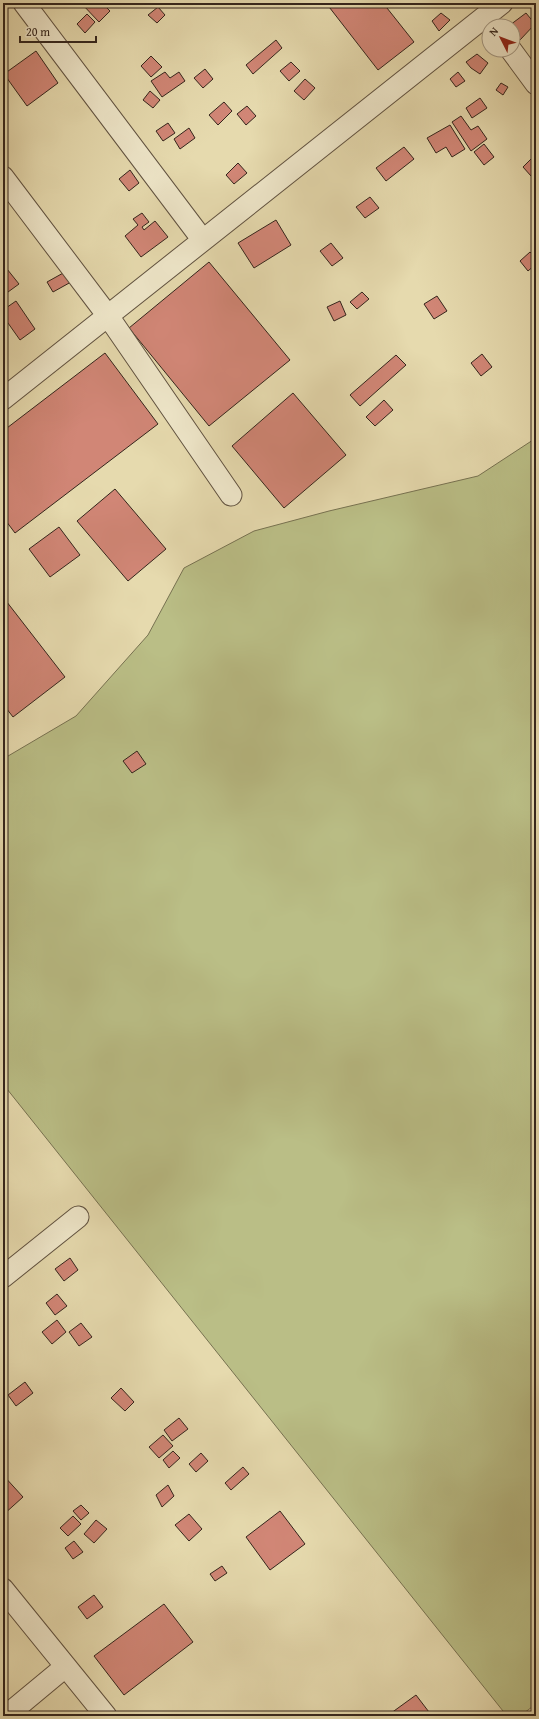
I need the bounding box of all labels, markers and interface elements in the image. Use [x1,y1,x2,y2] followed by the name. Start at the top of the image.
[20,18,96,44] scale bar
[481,18,521,58] north arrow
[26,23,50,40] text: 20 m
[485,23,502,39] text: N

